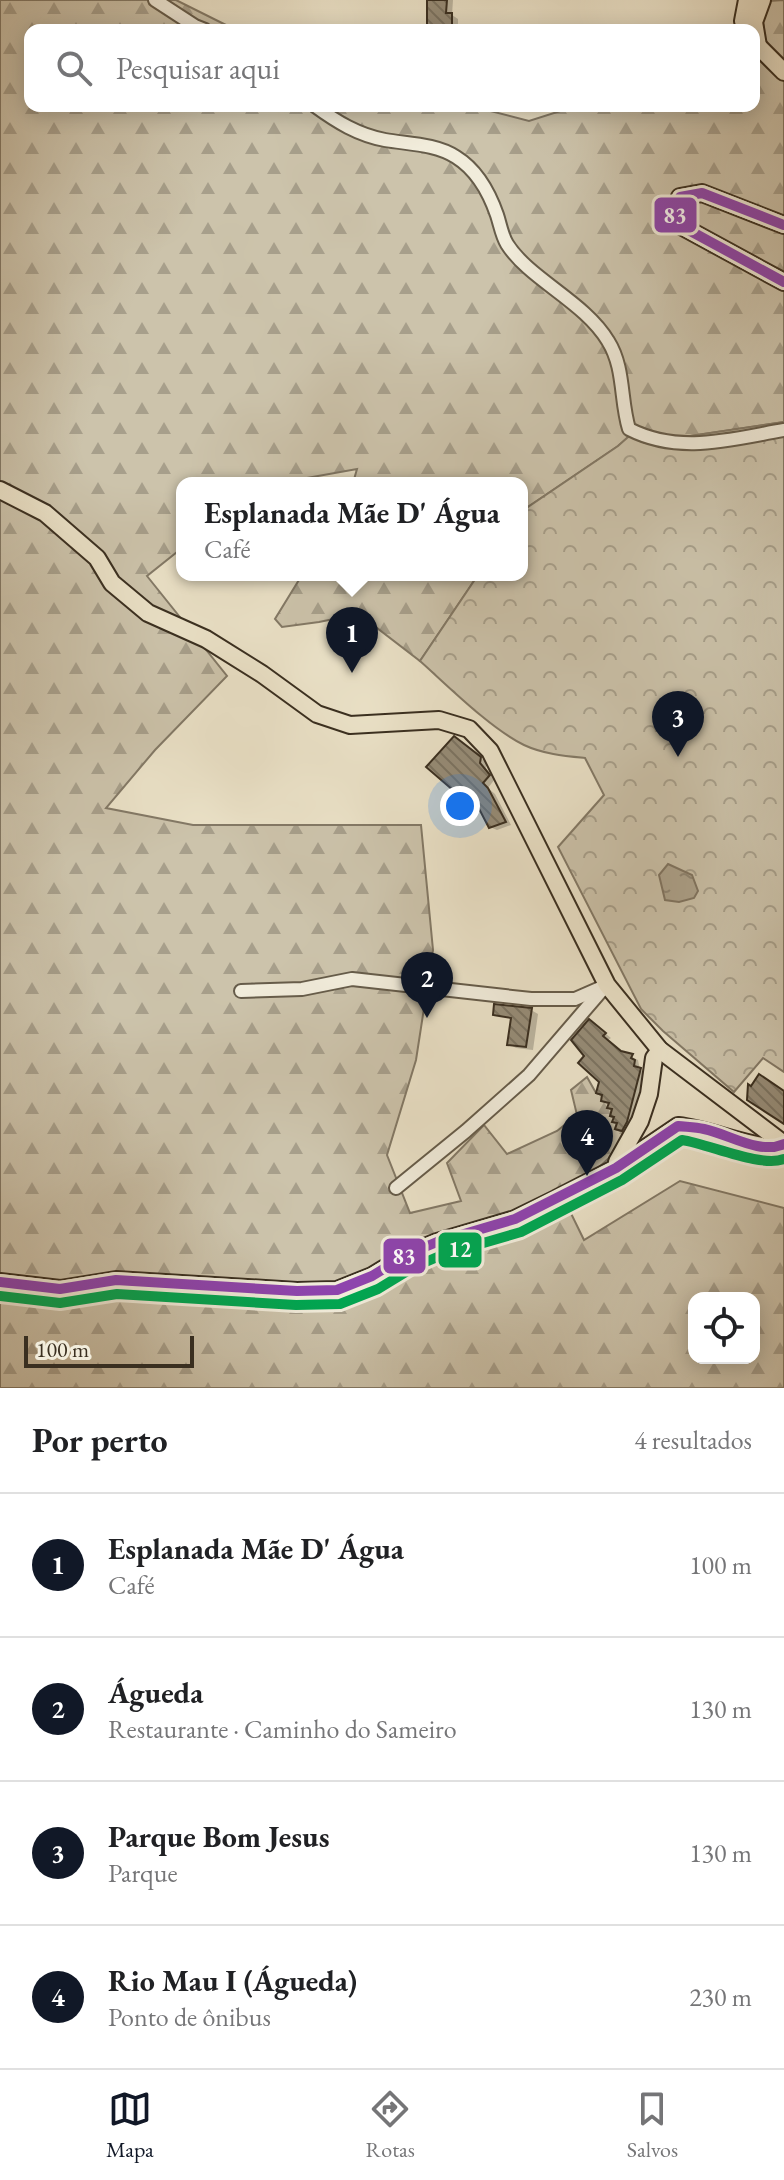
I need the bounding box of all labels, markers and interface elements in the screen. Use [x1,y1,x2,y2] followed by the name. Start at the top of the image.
[24,24,760,112] search box
[52,46,96,90] icon: search
[116,49,280,88] text: Pesquisar aqui
[653,196,698,234] line badge: 83
[663,201,687,230] text: 83
[176,477,528,581] popup
[204,493,500,532] text: Esplanada Mãe D' Água
[204,532,251,566] text: Café
[326,607,378,673] pin: 1
[652,691,704,757] pin: 3
[440,786,480,826] your location
[401,952,453,1018] pin: 2
[561,1110,613,1176] pin: 4
[437,1231,483,1269] line badge: 12
[448,1235,472,1264] text: 12
[382,1237,427,1275] line badge: 83
[392,1242,416,1271] text: 83
[688,1292,760,1364] map controls
[688,1292,760,1364] button: locate
[24,1332,194,1368] scale bar
[36,1335,89,1364] text: 100 m
[32,1418,168,1462] text: Por perto
[634,1423,752,1457] text: 4 resultados
[108,1529,404,1568] text: Esplanada Mãe D' Água
[51,1548,65,1582] text: 1
[689,1548,752,1582] text: 100 m
[108,1568,155,1602] text: Café
[108,1673,203,1712] text: Águeda
[51,1692,65,1726] text: 2
[689,1692,752,1726] text: 130 m
[108,1712,457,1746] text: Restaurante · Caminho do Sameiro
[108,1817,329,1856] text: Parque Bom Jesus
[51,1836,65,1870] text: 3
[689,1836,752,1870] text: 130 m
[108,1856,178,1890] text: Parque
[108,1961,357,2000] text: Rio Mau I (Águeda)
[51,1980,65,2014] text: 4
[689,1980,752,2014] text: 230 m
[108,2000,271,2034] text: Ponto de ônibus
[106,2087,154,2164] tab: Mapa
[366,2087,415,2164] tab: Rotas
[627,2087,678,2164] tab: Salvos

